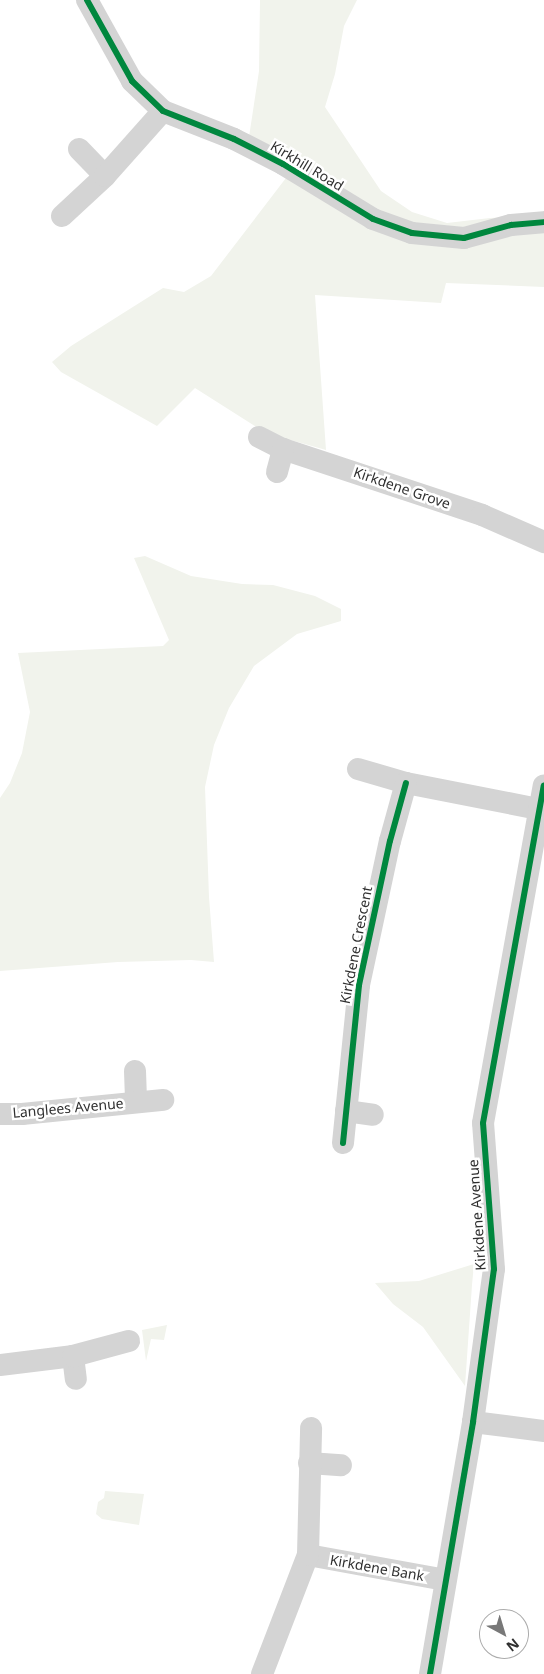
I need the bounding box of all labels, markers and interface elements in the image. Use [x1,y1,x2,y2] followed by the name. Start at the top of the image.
[267,138,347,194] street label: Kirkhill Road
[351,464,453,512] street label: Kirkdene Grove
[336,885,376,1005] street label: Kirkdene Crescent
[12,1095,124,1121] street label: Langlees Avenue
[465,1159,489,1271] street label: Kirkdene Avenue
[329,1551,425,1585] street label: Kirkdene Bank
[479,1609,529,1659] north arrow
[503,1634,524,1656] text: N

